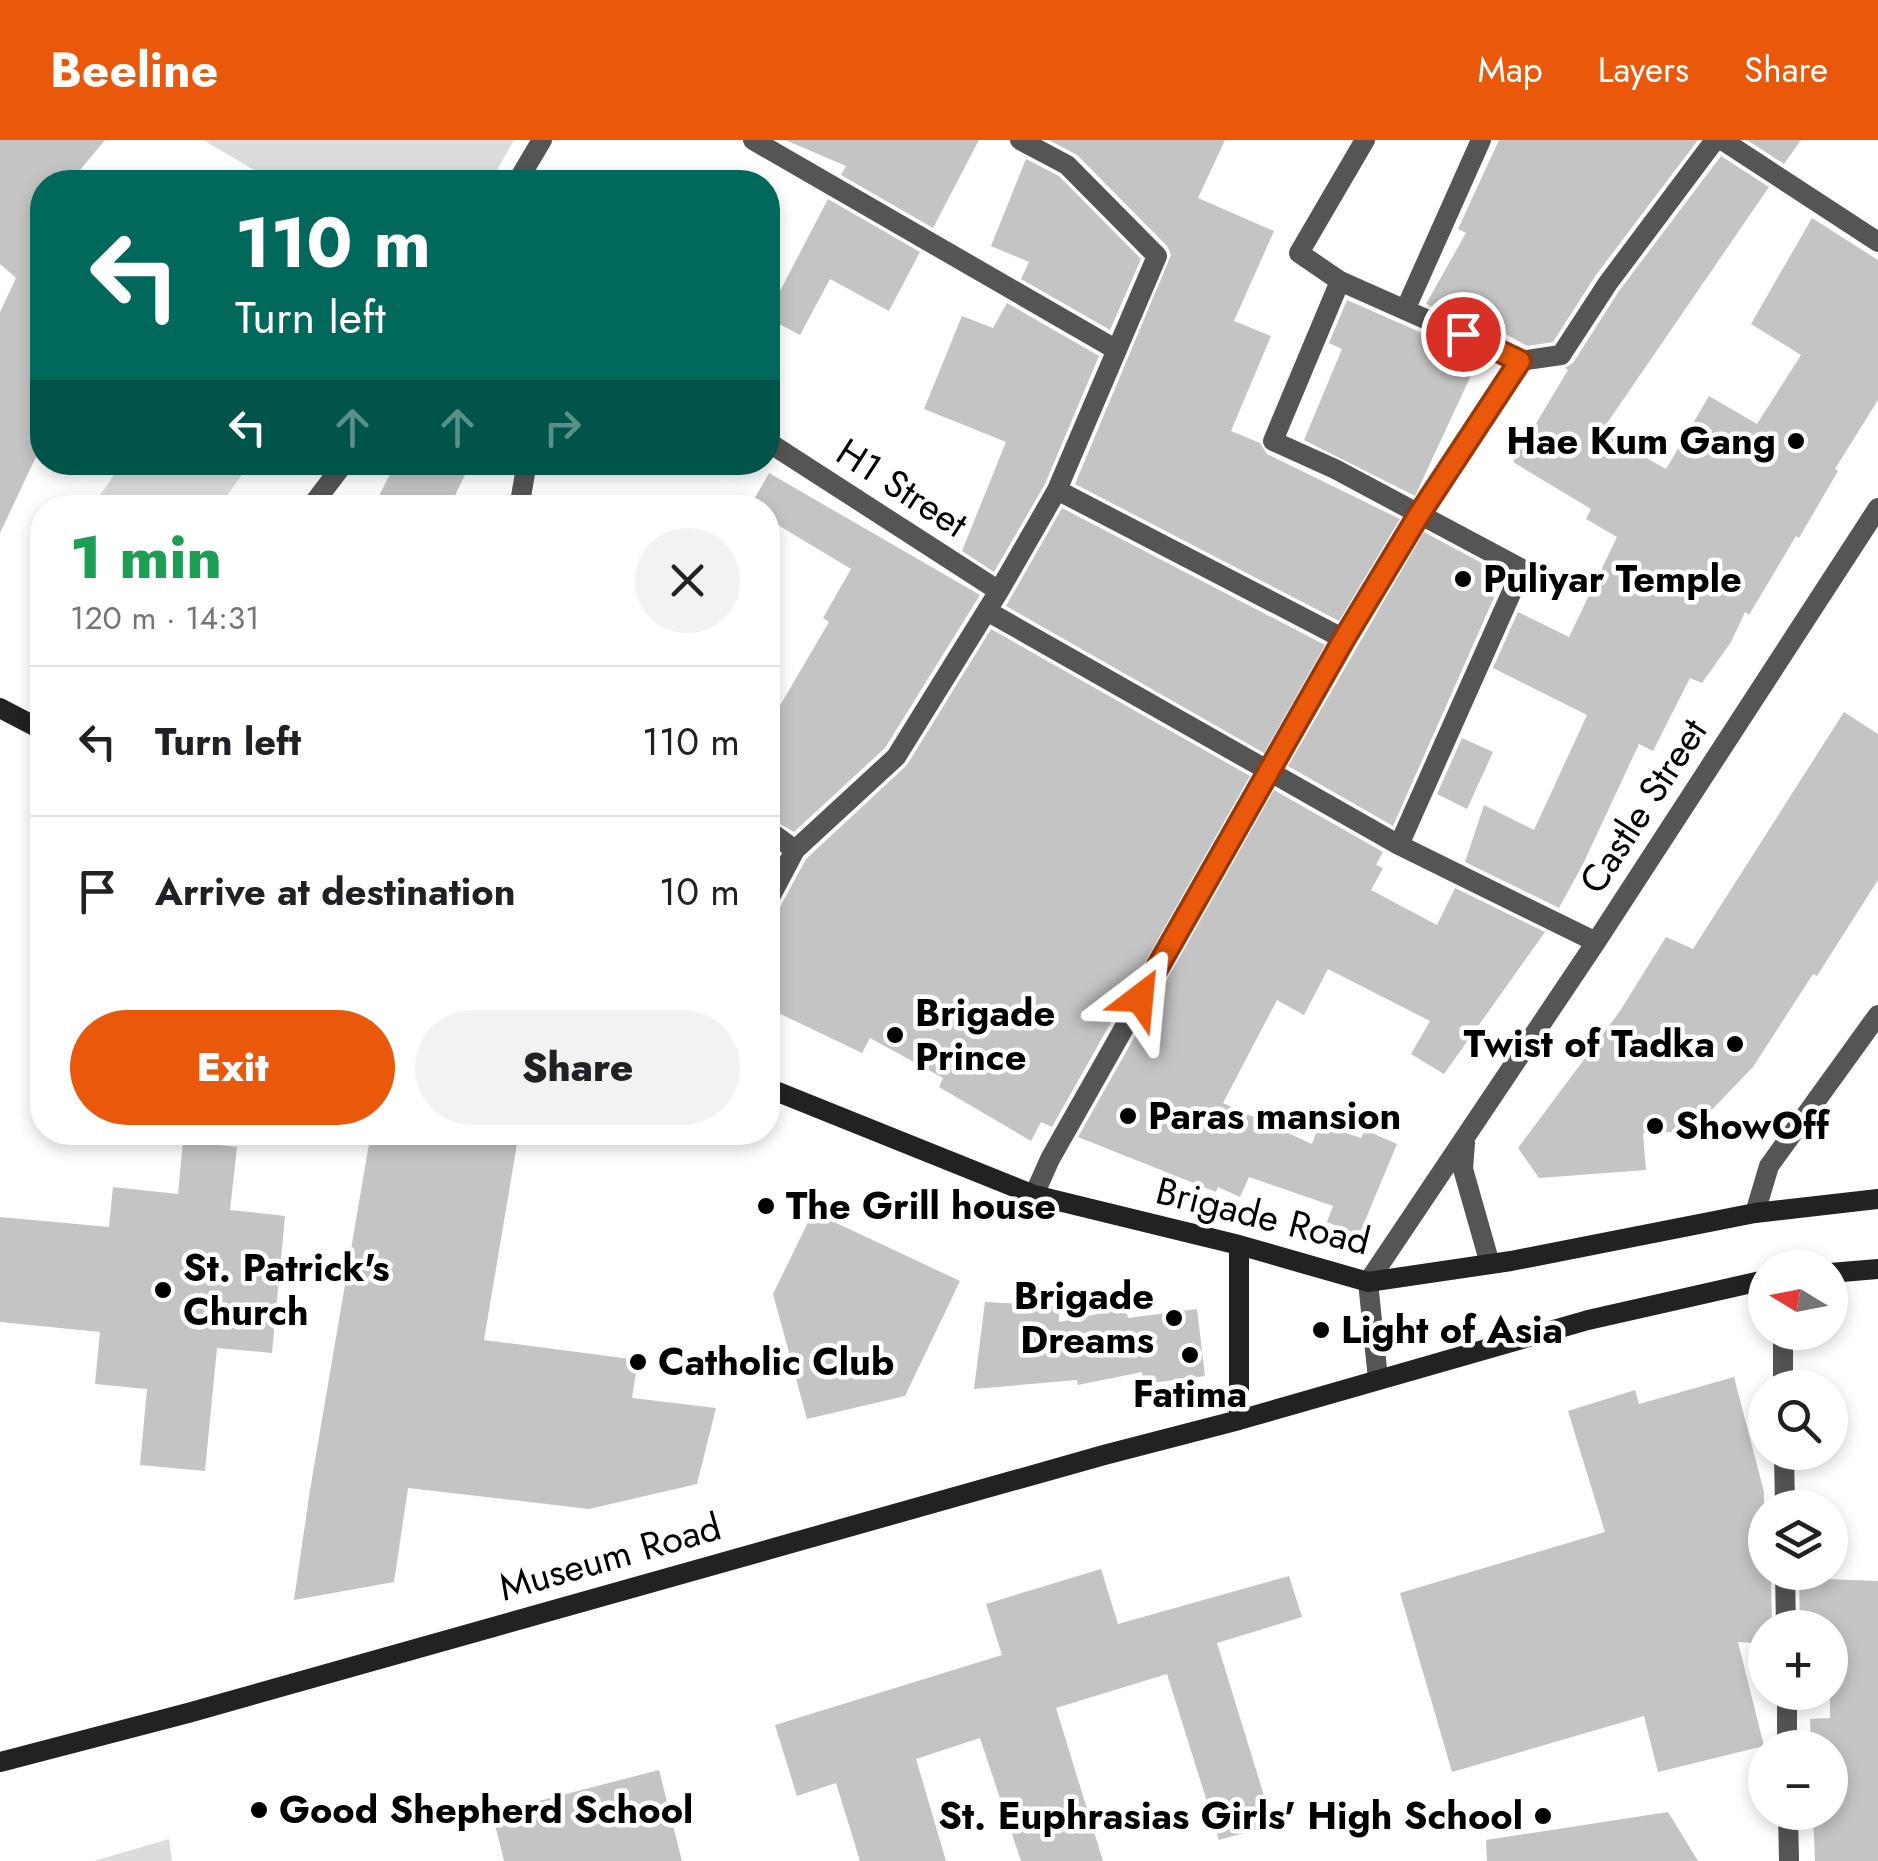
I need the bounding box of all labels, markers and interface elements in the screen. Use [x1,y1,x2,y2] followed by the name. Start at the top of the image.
[50,36,218,105] text: Beeline
[1478,45,1543,95] text: Map
[1598,45,1689,95] text: Layers
[1744,45,1828,95] text: Share
[235,192,431,293] text: 110 m
[70,210,200,340] icon: left
[235,285,386,350] text: Turn left
[1421,292,1506,377] pin
[1436,307,1491,362] icon: arrive
[220,400,275,455] icon: left
[325,400,380,455] icon: ahead
[430,400,485,455] icon: ahead
[535,400,590,455] icon: right
[1506,413,1776,468] place label: Hae Kum Gang
[826,425,979,550] street label: H1 Street
[1785,430,1807,452] marker: Hae Kum Gang
[70,514,222,601] text: 1 min
[635,528,740,633] button: close
[1483,551,1742,606] place label: Puliyar Temple
[1452,568,1474,590] marker: Puliyar Temple
[70,595,260,641] text: 120 m · 14:31
[1565,707,1720,904] street label: Castle Street
[70,714,125,769] icon: left
[155,714,301,769] text: Turn left
[642,714,740,769] text: 110 m
[70,864,125,919] icon: arrive
[155,864,516,919] text: Arrive at destination
[659,864,740,919] text: 10 m
[1088,946,1192,1050] position arrow
[915,985,1055,1084] place label: Brigade Prince
[70,1010,395,1125] button: Exit
[415,1010,740,1125] button: Share
[1464,1016,1715,1071] place label: Twist of Tadka
[884,1024,906,1046] marker: Brigade Prince
[1724,1033,1746,1055] marker: Twist of Tadka
[1148,1088,1401,1143] place label: Paras mansion
[1675,1098,1831,1153] place label: ShowOff
[1117,1105,1139,1127] marker: Paras mansion
[1644,1115,1666,1137] marker: ShowOff
[1150,1162,1376,1269] street label: Brigade Road
[786,1178,1056,1233] place label: The Grill house
[755,1195,777,1217] marker: The Grill house
[183,1240,390,1339] place label: St. Patrick's Church
[1748,1250,1848,1350] north arrow
[1748,1250,1848,1830] map controls
[1014,1268,1154,1367] place label: Brigade Dreams
[152,1279,174,1301] marker: St. Patrick's Church
[1341,1302,1563,1357] place label: Light of Asia
[1163,1307,1185,1329] marker: Brigade Dreams
[1310,1319,1332,1341] marker: Light of Asia
[658,1334,894,1389] place label: Catholic Club
[1179,1344,1201,1366] marker: Fatima
[627,1351,649,1373] marker: Catholic Club
[1133,1366,1247,1421] place label: Fatima
[1748,1370,1848,1470] button: search
[1748,1490,1848,1590] button: layers
[492,1499,727,1614] street label: Museum Road
[1748,1610,1848,1710] button: +
[1748,1730,1848,1830] button: −
[279,1782,693,1837] place label: Good Shepherd School
[938,1788,1523,1843] place label: St. Euphrasias Girls' High School
[248,1799,270,1821] marker: Good Shepherd School
[1532,1805,1554,1827] marker: St. Euphrasias Girls' High School

